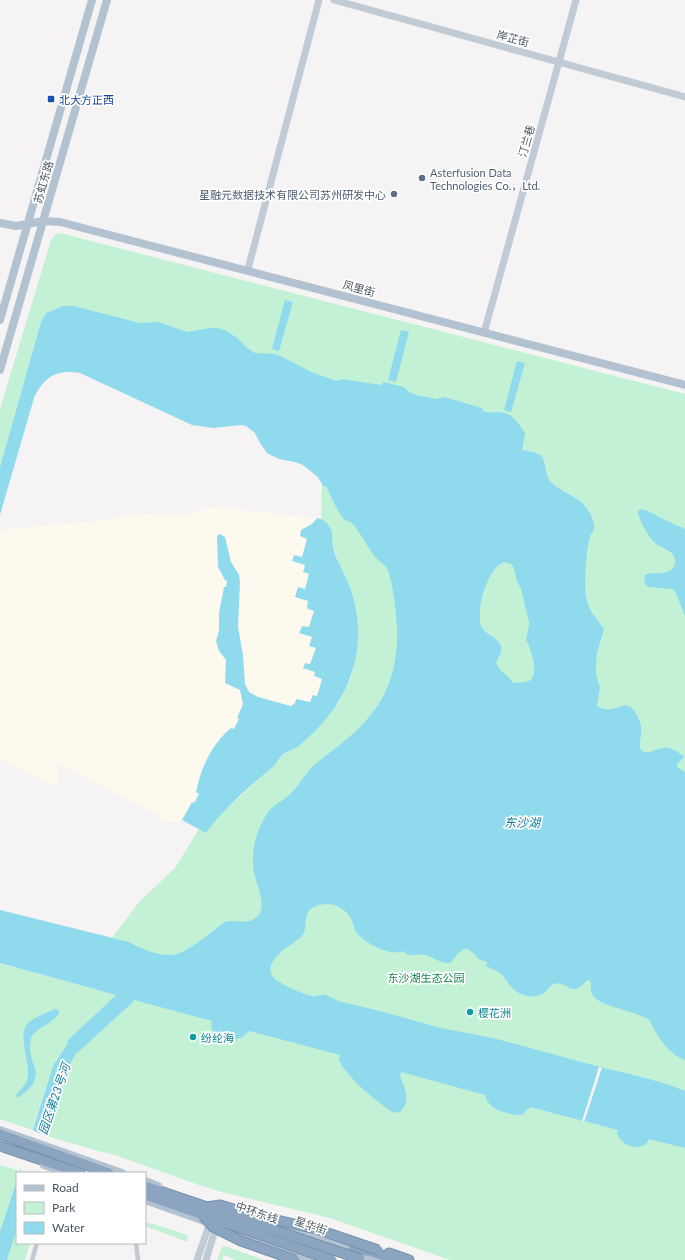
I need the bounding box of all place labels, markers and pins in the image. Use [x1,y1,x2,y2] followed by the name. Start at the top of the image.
[59,93,114,106] place label: 北大方正西
[46,94,56,104] marker: 北大方正西
[430,166,540,192] place label: Asterfusion Data Technologies Co.，Ltd.
[417,173,427,183] marker: Asterfusion Data Technologies Co.，Ltd.
[199,188,386,201] place label: 星融元数据技术有限公司苏州研发中心
[389,189,399,199] marker: 星融元数据技术有限公司苏州研发中心
[478,1006,511,1019] place label: 樱花洲
[465,1007,475,1017] marker: 樱花洲
[201,1031,234,1044] place label: 纷纶海
[188,1032,198,1042] marker: 纷纶海

